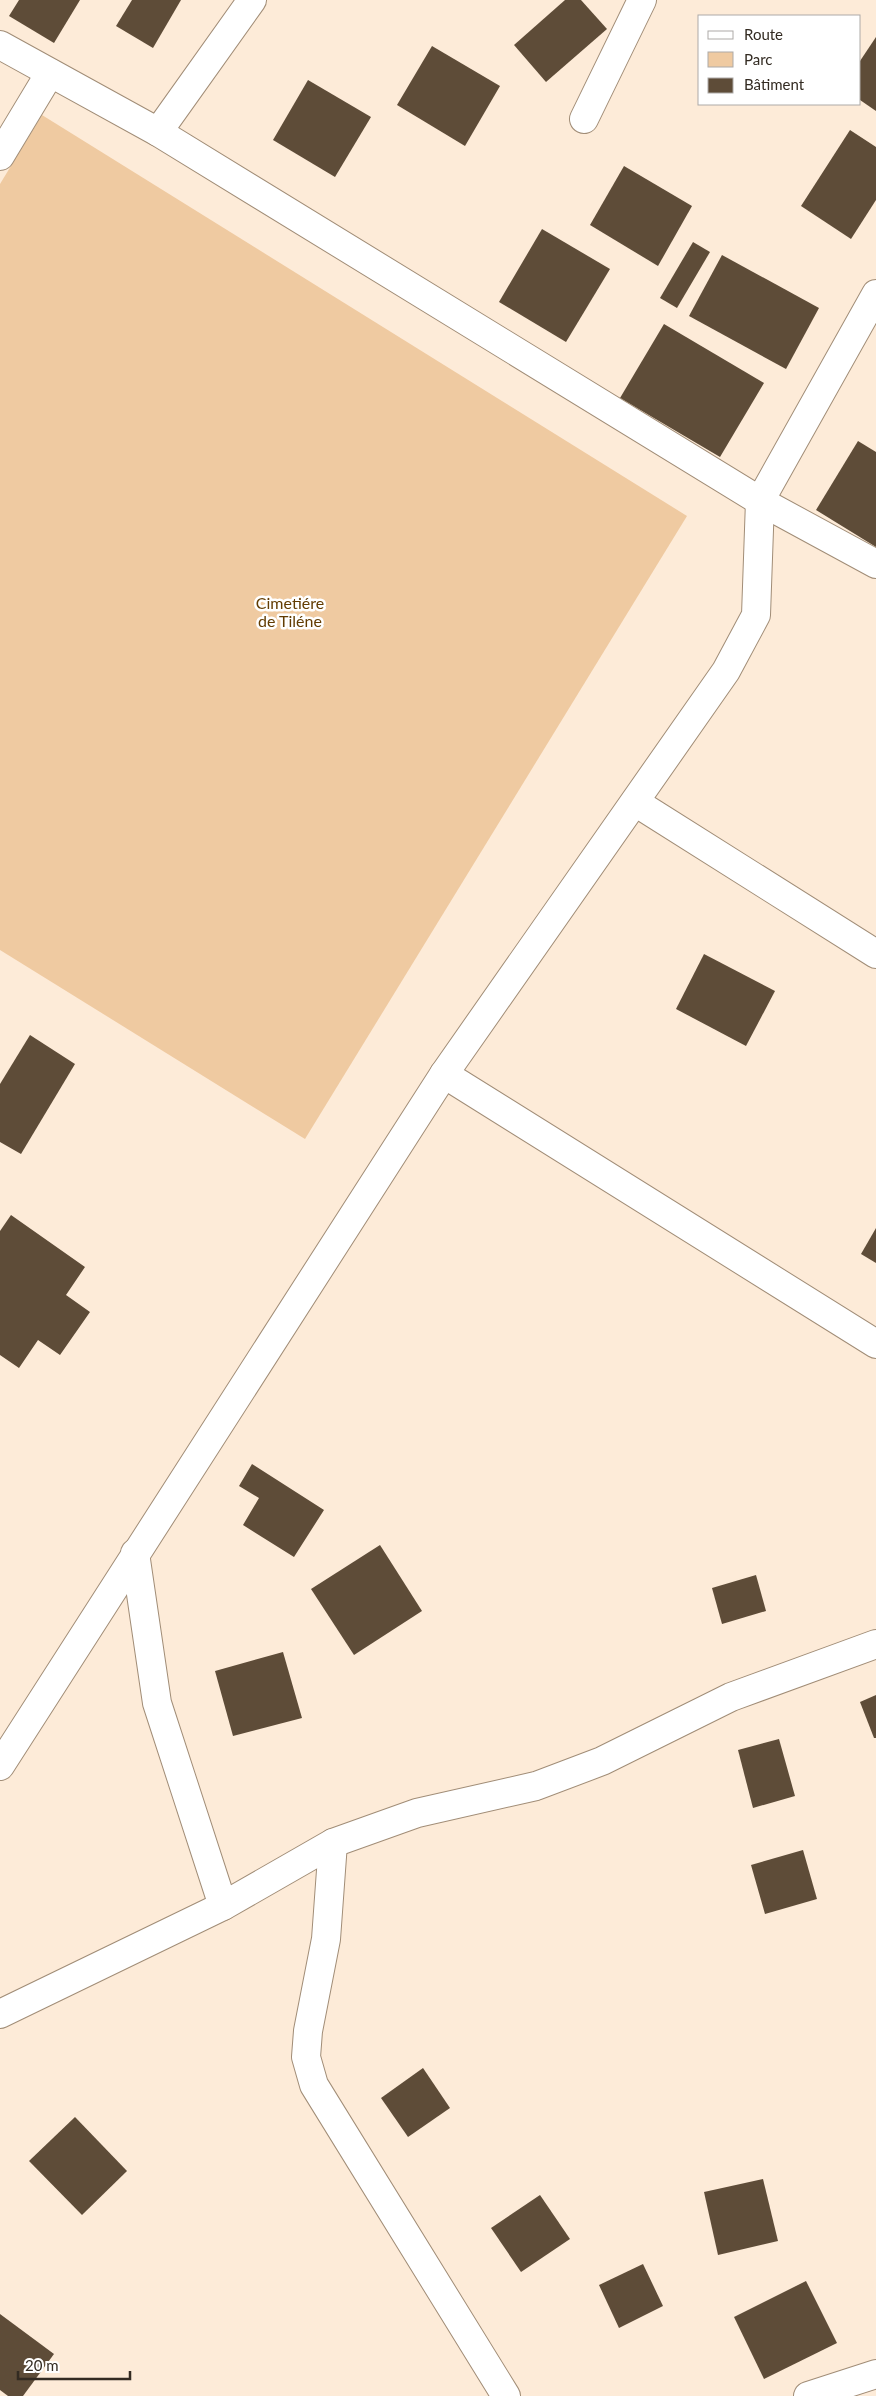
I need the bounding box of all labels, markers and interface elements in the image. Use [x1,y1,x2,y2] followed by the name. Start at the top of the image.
[698,15,861,105] legend
[744,25,783,43] text: Route
[744,50,773,68] text: Parc
[744,75,805,93] text: Bâtiment
[256,593,324,630] park label: Cimetiére de Tiléne
[18,2348,130,2380] scale bar
[25,2356,59,2374] text: 20 m

